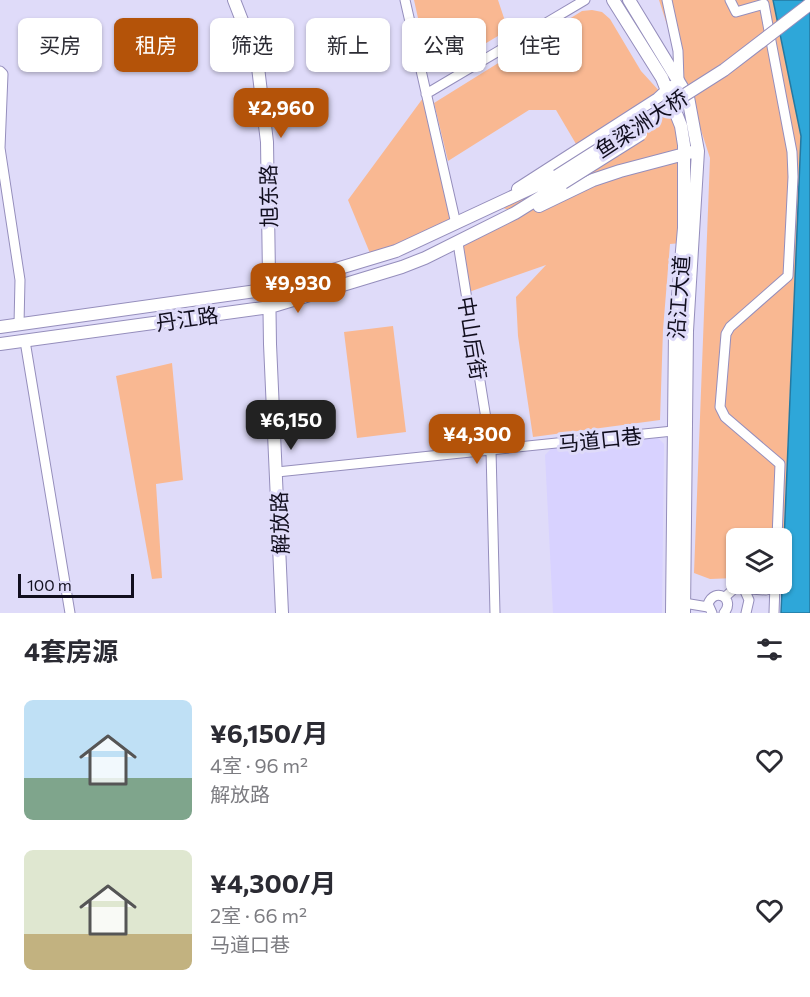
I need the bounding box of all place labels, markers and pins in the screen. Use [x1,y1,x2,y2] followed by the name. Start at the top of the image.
[232,88,330,139] pin: ¥2,960
[249,263,347,314] pin: ¥9,930
[242,400,340,451] pin: ¥6,150
[428,414,526,465] pin: ¥4,300

